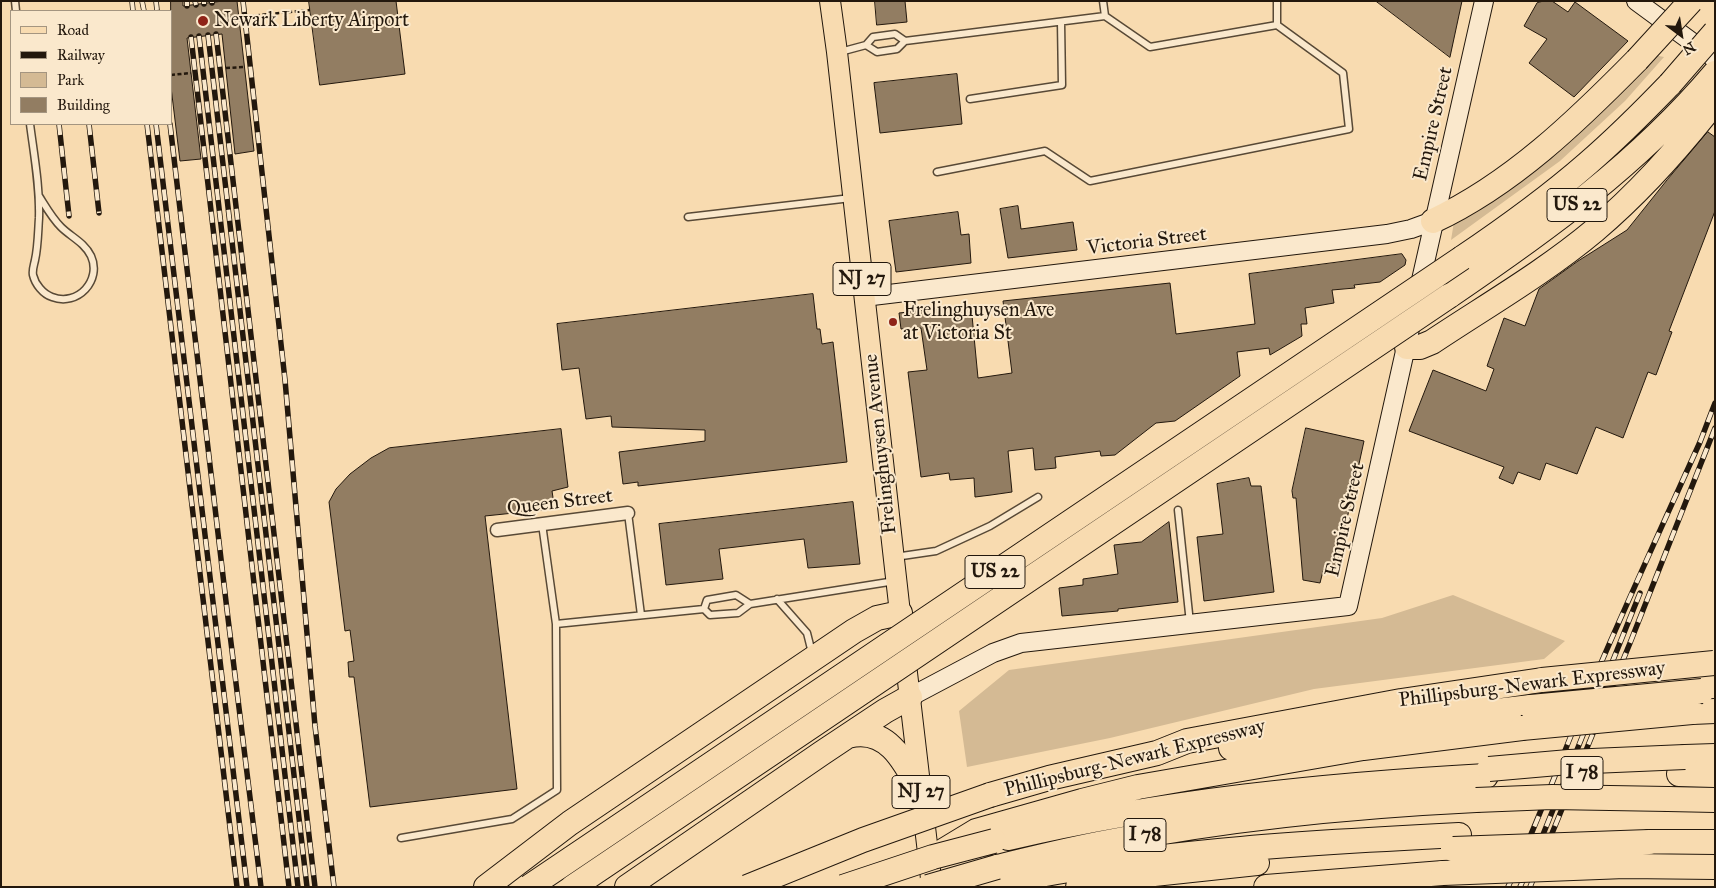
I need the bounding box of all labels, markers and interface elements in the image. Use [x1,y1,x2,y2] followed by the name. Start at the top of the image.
[214,9,409,33] place label: Newark Liberty Airport
[10,10,172,125] legend
[1656,10,1706,60] north arrow
[196,14,210,28] marker: Newark Liberty Airport
[57,21,89,39] text: Road
[1680,38,1698,59] text: N
[57,46,105,64] text: Railway
[1409,65,1459,183] street label: Empire Street
[57,71,84,89] text: Park
[57,96,110,114] text: Building
[1547,188,1607,222] road number: US 22
[1086,223,1208,261] street label: Victoria Street
[833,262,891,296] road number: NJ 27
[903,299,1054,346] place label: Frelinghuysen Ave at Victoria St
[887,316,899,328] marker: Frelinghuysen Ave at Victoria St
[860,353,902,535] street label: Frelinghuysen Avenue
[1321,461,1371,579] street label: Empire Street
[506,485,614,521] street label: Queen Street
[965,556,1025,588] road number: US 22
[1397,657,1667,713] street label: Phillipsburg-Newark Expressway
[1002,715,1268,803] street label: Phillipsburg-Newark Expressway
[1561,756,1603,790] road number: I 78
[892,776,950,809] road number: NJ 27
[1124,818,1166,852] road number: I 78

